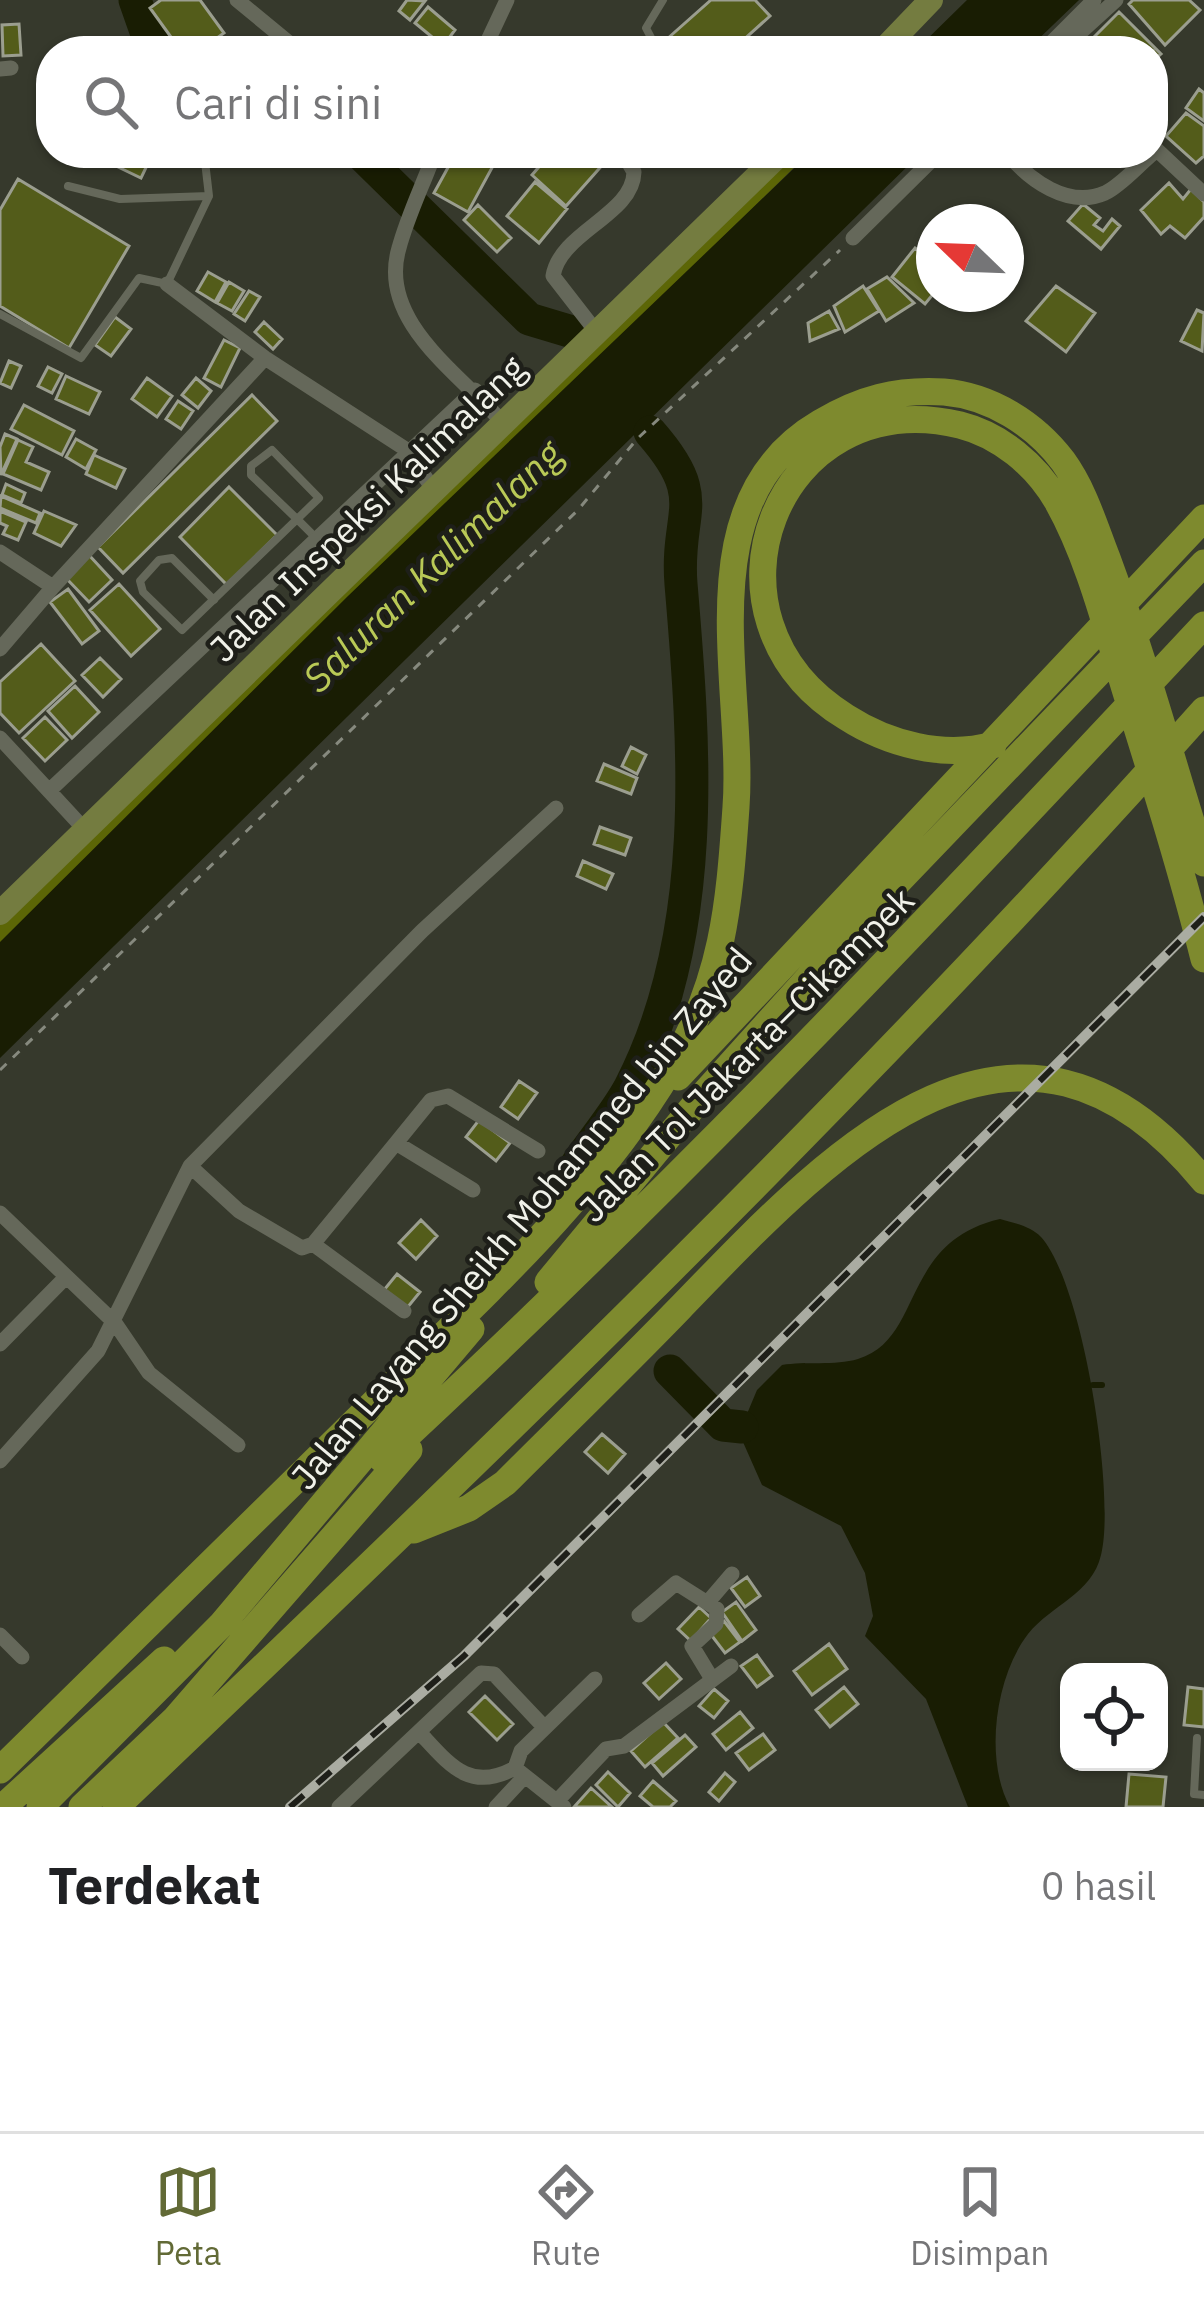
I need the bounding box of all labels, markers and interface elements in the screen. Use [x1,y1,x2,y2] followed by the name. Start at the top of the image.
[36,36,1168,168] search box
[78,69,144,135] icon: search
[174,73,382,131] text: Cari di sini
[916,204,1024,312] north arrow
[199,345,535,671] street label: Jalan Inspeksi Kalimalang
[291,427,574,703] water label: Saluran Kalimalang
[569,876,924,1231] street label: Jalan Tol Jakarta–Cikampek
[280,937,762,1499] street label: Jalan Layang Sheikh Mohammed bin Zayed
[1060,1663,1168,1771] map controls
[1060,1663,1168,1771] button: locate
[48,1852,261,1918] text: Terdekat
[1041,1860,1156,1911] text: 0 hasil
[155,2159,221,2274] tab: Peta
[531,2159,601,2274] tab: Rute
[910,2159,1049,2274] tab: Disimpan

